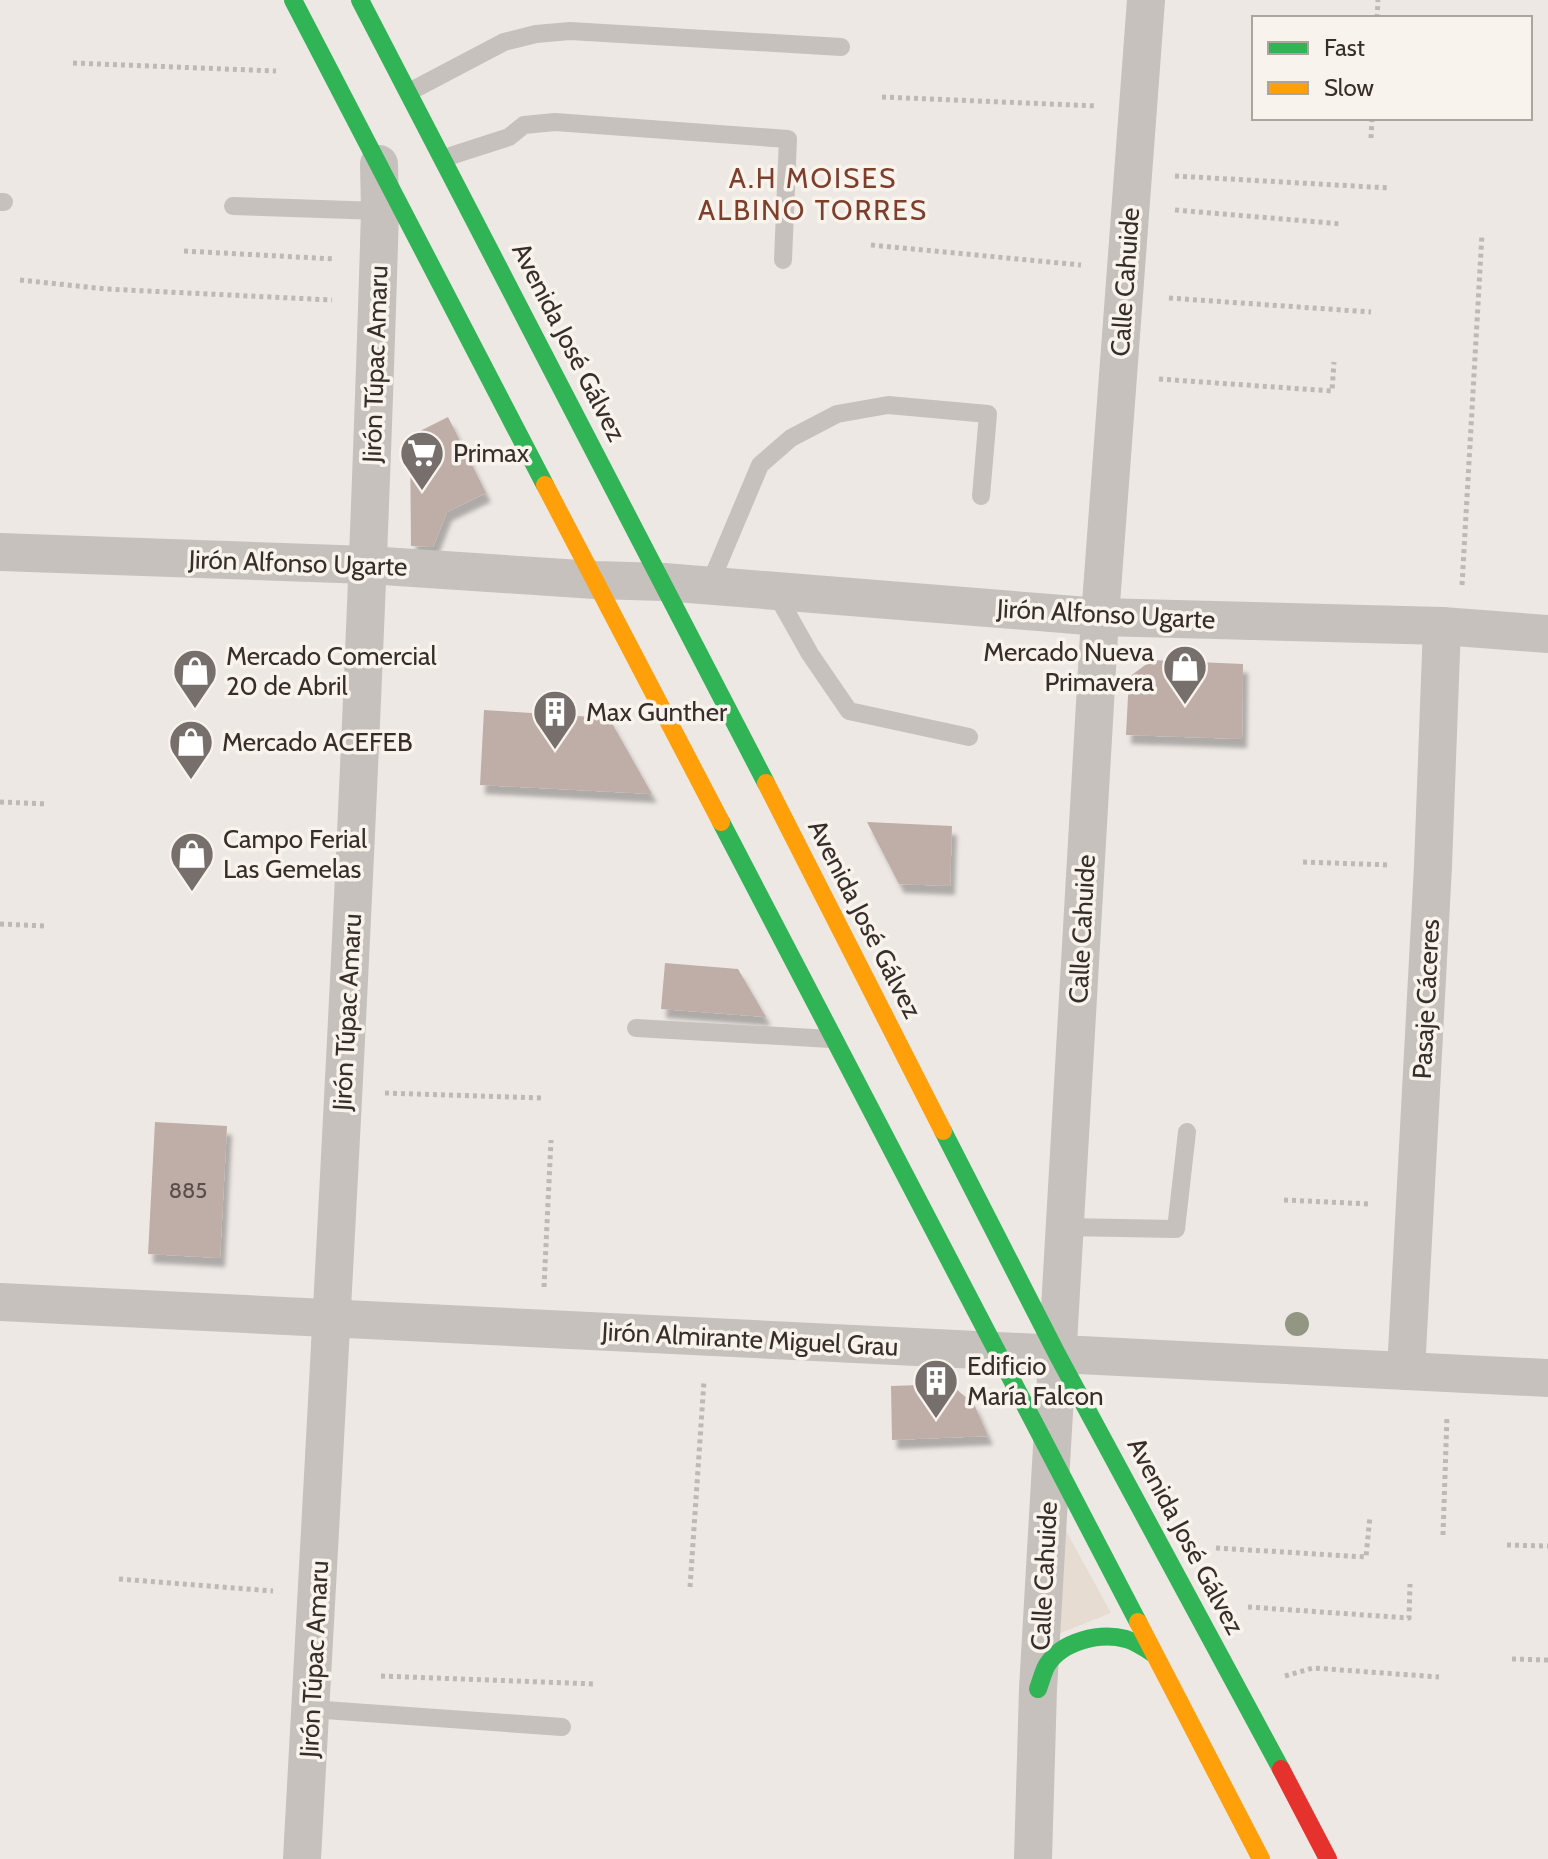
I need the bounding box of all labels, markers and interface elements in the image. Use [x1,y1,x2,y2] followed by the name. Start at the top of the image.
[1252,16,1532,120] legend
[1324,33,1365,62] text: Fast
[1324,73,1374,102] text: Slow
[698,161,928,227] district label: A.H MOISES ALBINO TORRES
[1104,206,1146,358] street label: Calle Cahuide
[505,237,633,447] street label: Avenida José Gálvez
[356,265,394,464] street label: Jirón Túpac Amaru
[398,429,446,492] supermarket icon: Primax
[453,437,530,469] place label: Primax
[187,543,408,583] street label: Jirón Alfonso Ugarte
[995,592,1216,636] street label: Jirón Alfonso Ugarte
[983,636,1155,698] place label: Mercado Nueva Primavera
[226,640,437,702] place label: Mercado Comercial 20 de Abril
[1161,643,1209,706] shop icon: Mercado Nueva Primavera
[171,647,219,710] shop icon: Mercado Comercial 20 de Abril
[531,688,579,751] building icon: Max Gunther
[586,696,728,728] place label: Max Gunther
[167,718,215,781] shop icon: Mercado ACEFEB
[222,726,413,758] place label: Mercado ACEFEB
[801,814,929,1024] street label: Avenida José Gálvez
[223,823,367,885] place label: Campo Ferial Las Gemelas
[168,830,216,893] shop icon: Campo Ferial Las Gemelas
[1062,854,1102,1004] street label: Calle Cahuide
[326,913,368,1112] street label: Jirón Túpac Amaru
[1406,918,1446,1080] street label: Pasaje Cáceres
[169,1177,207,1204] house number: 885
[600,1315,899,1363] street label: Jirón Almirante Miguel Grau
[967,1350,1104,1412] place label: Edificio María Falcon
[912,1357,960,1420] building icon: Edificio María Falcon
[1121,1432,1251,1640] street label: Avenida José Gálvez
[1024,1501,1064,1651] street label: Calle Cahuide
[293,1560,335,1759] street label: Jirón Túpac Amaru

